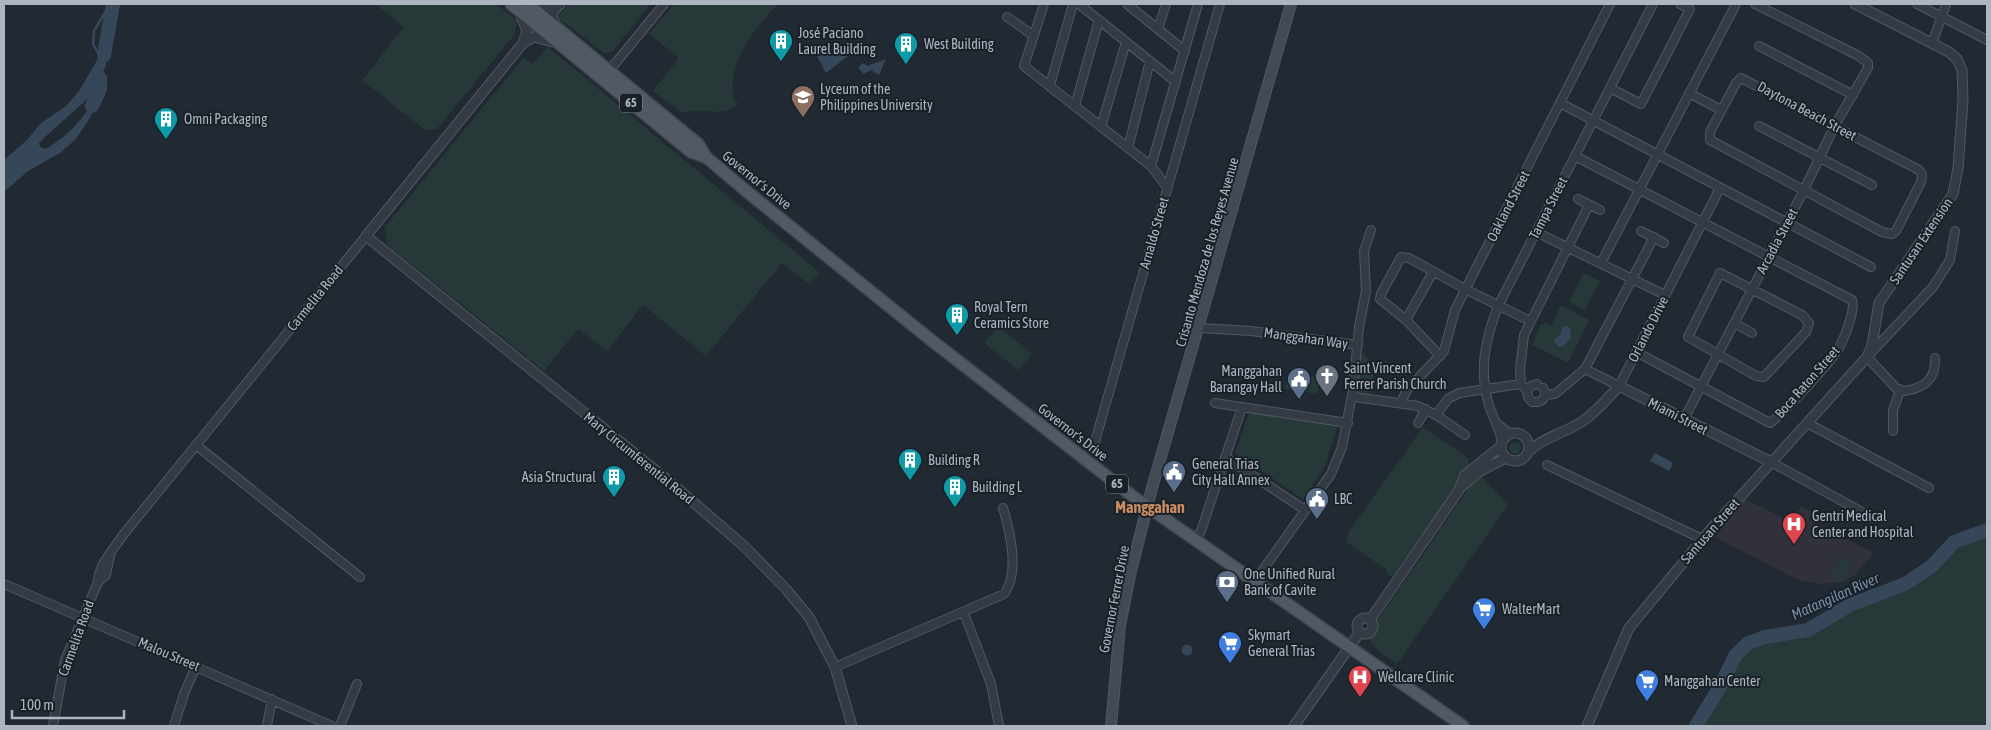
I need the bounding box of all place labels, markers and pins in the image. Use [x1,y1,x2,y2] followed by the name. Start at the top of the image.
[798,25,876,57] place label: José Paciano Laurel Building
[768,28,794,62] building icon: José Paciano Laurel Building
[893,31,919,65] building icon: West Building
[924,36,994,52] place label: West Building
[820,81,933,113] place label: Lyceum of the Philippines University
[790,84,816,118] school or university icon: Lyceum of the Philippines University
[153,106,179,140] building icon: Omni Packaging
[184,111,267,127] place label: Omni Packaging
[974,299,1049,331] place label: Royal Tern Ceramics Store
[944,302,970,336] building icon: Royal Tern Ceramics Store
[1344,360,1446,392] place label: Saint Vincent Ferrer Parish Church
[1210,363,1282,395] place label: Manggahan Barangay Hall
[1314,363,1340,397] church icon: Saint Vincent Ferrer Parish Church
[1286,366,1312,400] public building icon: Manggahan Barangay Hall
[897,447,923,481] building icon: Building R
[928,452,980,468] place label: Building R
[1192,456,1270,488] place label: General Trias City Hall Annex
[1161,459,1187,493] public building icon: General Trias City Hall Annex
[601,464,627,498] building icon: Asia Structural
[522,469,596,485] place label: Asia Structural
[942,474,968,508] building icon: Building L
[972,479,1023,495] place label: Building L
[1304,486,1330,520] public building icon: LBC
[1334,491,1353,507] place label: LBC
[1812,508,1914,540] place label: Gentri Medical Center and Hospital
[1781,511,1807,545] hospital icon: Gentri Medical Center and Hospital
[1244,566,1336,598] place label: One Unified Rural Bank of Cavite
[1214,569,1240,603] bank icon: One Unified Rural Bank of Cavite
[1471,596,1497,630] supermarket icon: WalterMart
[1502,601,1560,617] place label: WalterMart
[1248,627,1315,659] place label: Skymart General Trias
[1217,630,1243,664] supermarket icon: Skymart General Trias
[1347,664,1373,698] hospital icon: Wellcare Clinic
[1634,668,1660,702] supermarket icon: Manggahan Center
[1378,669,1455,685] place label: Wellcare Clinic
[1664,673,1761,689] place label: Manggahan Center

